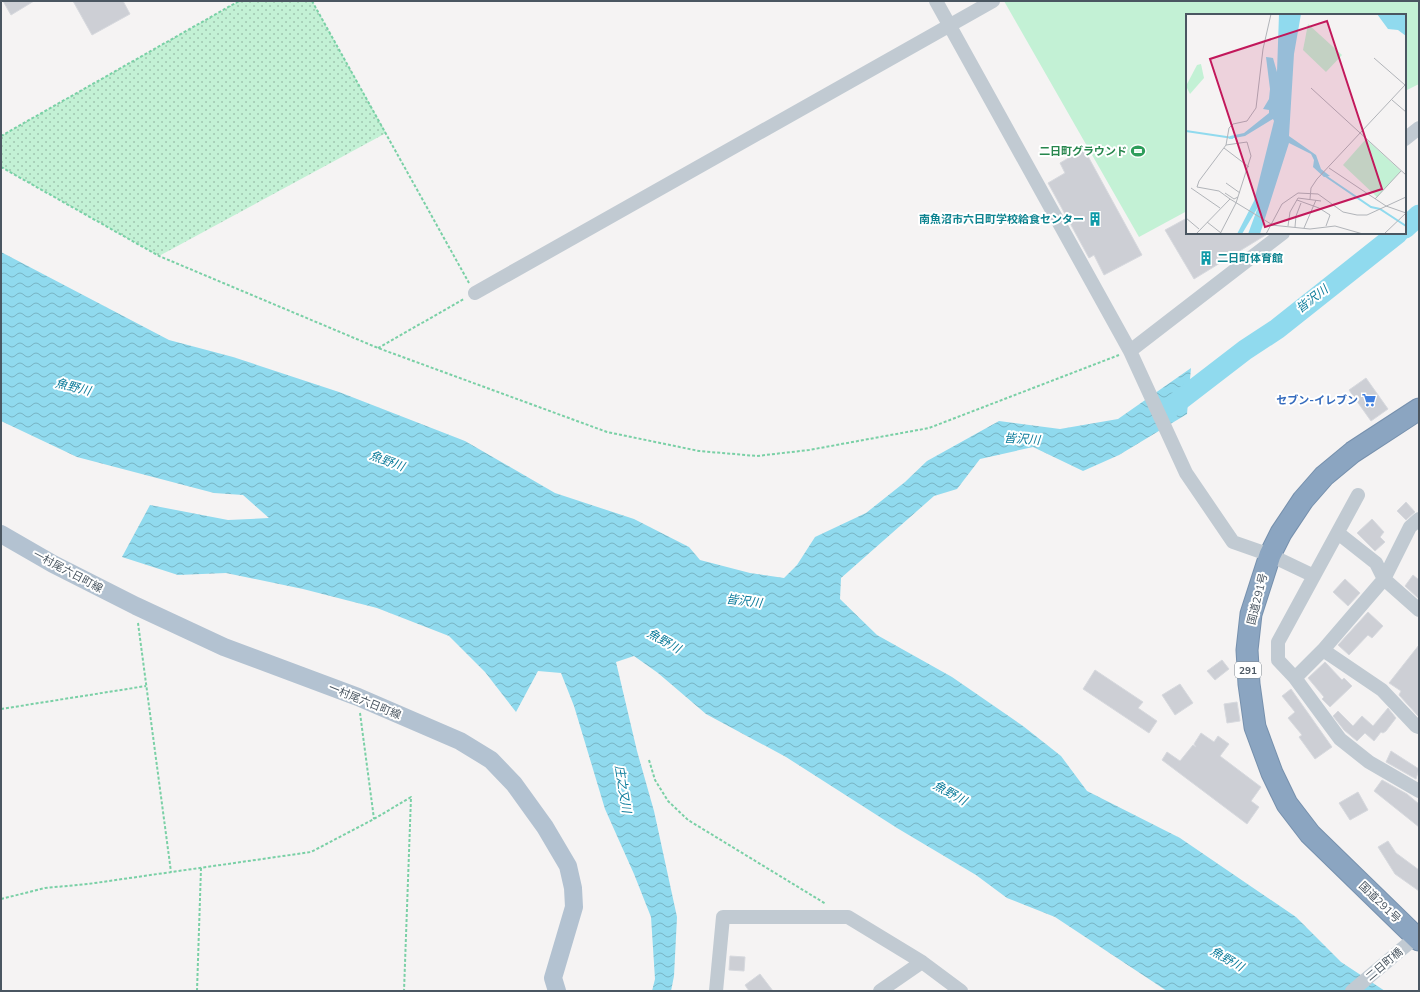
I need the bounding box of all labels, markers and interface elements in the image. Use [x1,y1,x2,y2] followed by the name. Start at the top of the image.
[1186,14,1406,234] inset map
[1130,143,1146,159] sports icon: 二日町グラウンド
[1039,144,1127,159] place label: 二日町グラウンド
[1087,211,1103,227] building icon: 南魚沼市六日町学校給食センター
[919,212,1084,227] place label: 南魚沼市六日町学校給食センター
[1198,250,1214,266] building icon: 二日町体育館
[1217,251,1283,266] place label: 二日町体育館
[1293,280,1333,316] water label: 皆沢川
[54,375,94,400] water label: 魚野川
[1361,392,1377,408] supermarket icon: セブン-イレブン
[1276,393,1358,408] place label: セブン-イレブン
[1003,430,1043,448] water label: 皆沢川
[367,447,409,475] water label: 魚野川
[30,547,105,596] street label: 一村尾六日町線
[1244,572,1271,627] street label: 国道291号
[725,591,765,611] water label: 皆沢川
[644,625,685,658] water label: 魚野川
[1235,662,1261,678] road number: 291
[326,680,403,723] street label: 一村尾六日町線
[611,764,635,816] water label: 庄之又川
[930,777,971,810] water label: 魚野川
[1355,879,1404,926] street label: 国道291号
[1207,943,1248,976] water label: 魚野川
[1363,944,1406,984] street label: 二日町橋

